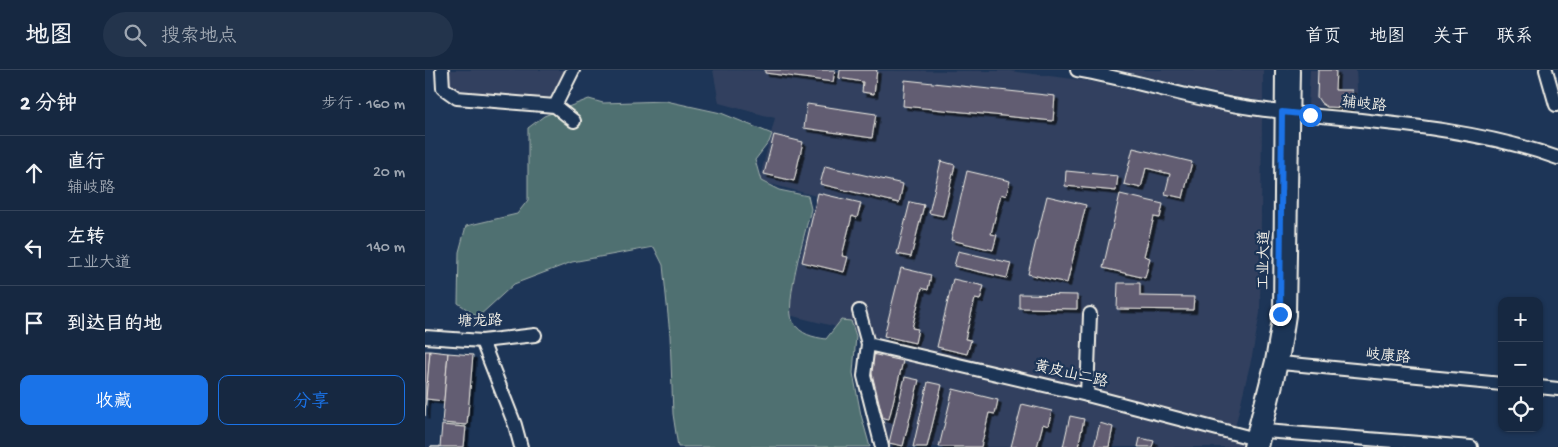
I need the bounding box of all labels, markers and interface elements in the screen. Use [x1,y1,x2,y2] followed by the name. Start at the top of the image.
[103,12,453,57] search box
[121,21,149,49] icon: search
[25,23,73,52] text: 地图
[161,26,237,49] text: 搜索地点
[1305,27,1341,48] text: 首页
[1369,27,1405,48] text: 地图
[1433,27,1469,48] text: 关于
[1497,27,1533,48] text: 联系
[20,93,77,118] text: 2 分钟
[1341,94,1387,116] street label: 辅岐路
[322,96,405,115] text: 步行 · 160 m
[1299,104,1322,127] route start
[67,152,105,175] text: 直行
[20,159,48,187] icon: ahead
[373,164,405,183] text: 20 m
[67,180,115,199] text: 辅岐路
[67,227,105,250] text: 左转
[1255,230,1275,290] street label: 工业大道
[20,234,48,262] icon: left
[367,239,405,258] text: 140 m
[67,255,131,274] text: 工业大道
[1498,297,1543,432] map controls
[1498,297,1543,342] button: +
[1269,303,1292,326] route end
[20,309,48,337] icon: arrive
[457,313,503,331] street label: 塘龙路
[67,314,162,337] text: 到达目的地
[1498,342,1543,387] button: −
[1365,346,1411,368] street label: 岐康路
[1032,358,1110,392] street label: 黄皮山二路
[20,375,208,425] button: 收藏
[218,375,405,425] button: 分享
[1498,387,1543,432] button: locate

